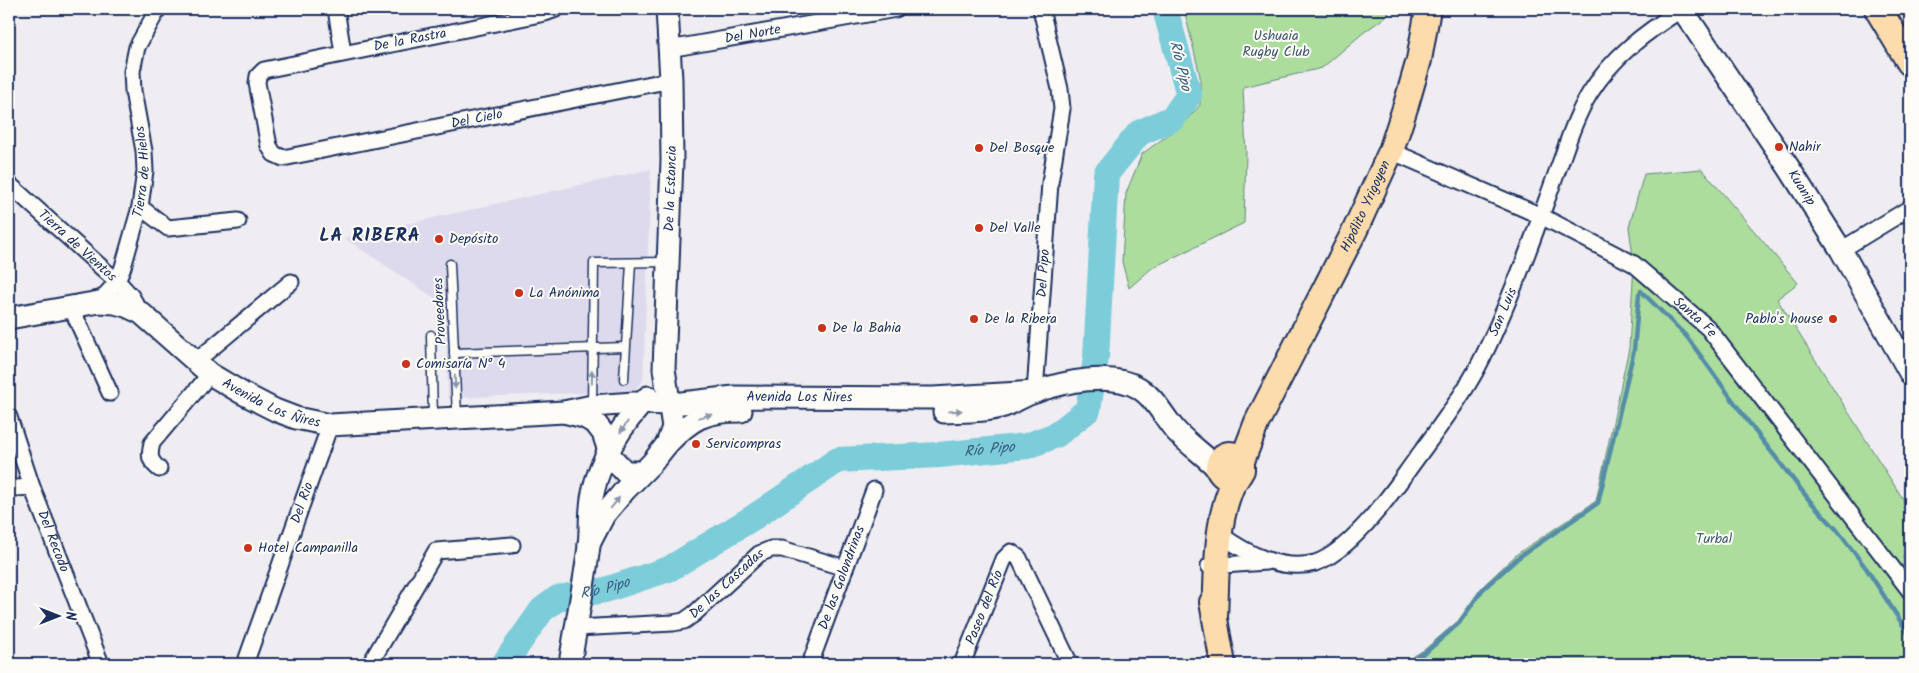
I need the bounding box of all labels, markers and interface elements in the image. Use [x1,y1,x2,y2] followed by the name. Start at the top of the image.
[723,18,783,50] street label: Del Norte
[372,22,448,58] street label: De la Rastra
[1243,25,1310,63] park label: Ushuaia Rugby Club
[1162,38,1198,95] water label: Río Pipo
[449,103,504,135] street label: Del Cielo
[127,124,156,220] street label: Tierra de Hielos
[1789,136,1822,158] place label: Nahir
[989,137,1055,159] place label: Del Bosque
[1773,141,1785,153] marker: Nahir
[973,142,985,154] marker: Del Bosque
[658,145,683,232] street label: De la Estancia
[1334,157,1396,256] street label: Hipólito Yrigoyen
[1782,165,1821,210] street label: Kuanip
[33,204,122,287] street label: Tierra de Vientos
[989,217,1041,239] place label: Del Valle
[319,221,421,251] district label: LA RIBERA
[973,222,985,234] marker: Del Valle
[449,228,498,250] place label: Depósito
[433,233,445,245] marker: Depósito
[1031,248,1056,298] street label: Del Pipo
[427,277,453,345] street label: Proveedores
[529,282,600,304] place label: La Anónima
[1483,284,1523,340] street label: San Luis
[513,287,525,299] marker: La Anónima
[1668,291,1723,343] street label: Santa Fe
[984,308,1057,330] place label: De la Ribera
[1745,308,1824,330] place label: Pablo's house
[968,313,980,325] marker: De la Ribera
[1827,313,1839,325] marker: Pablo's house
[832,317,901,339] place label: De la Bahia
[816,322,828,334] marker: De la Bahia
[416,353,506,375] place label: Comisaría N° 4
[400,358,412,370] marker: Comisaría N° 4
[588,369,596,385] one-way arrow
[218,372,322,434] street label: Avenida Los Ñires
[451,374,459,390] one-way arrow
[746,386,853,409] street label: Avenida Los Ñires
[947,407,963,415] one-way arrow
[698,412,713,420] one-way arrow
[619,420,629,434] one-way arrow
[706,433,781,455] place label: Servicompras
[963,435,1017,464] water label: Río Pipo
[690,438,702,450] marker: Servicompras
[285,479,320,526] street label: Del Rio
[609,497,620,510] one-way arrow
[31,507,75,576] street label: Del Recodo
[812,522,871,633] street label: De las Golondrinas
[1696,528,1733,550] park label: Turbal
[258,537,358,559] place label: Hotel Campanilla
[242,542,254,554] marker: Hotel Campanilla
[684,542,767,624] street label: De las Cascadas
[960,567,1009,648] street label: Paseo del Río
[578,570,634,606] water label: Río Pipo
[32,590,82,640] north arrow
[59,612,81,621] text: N

